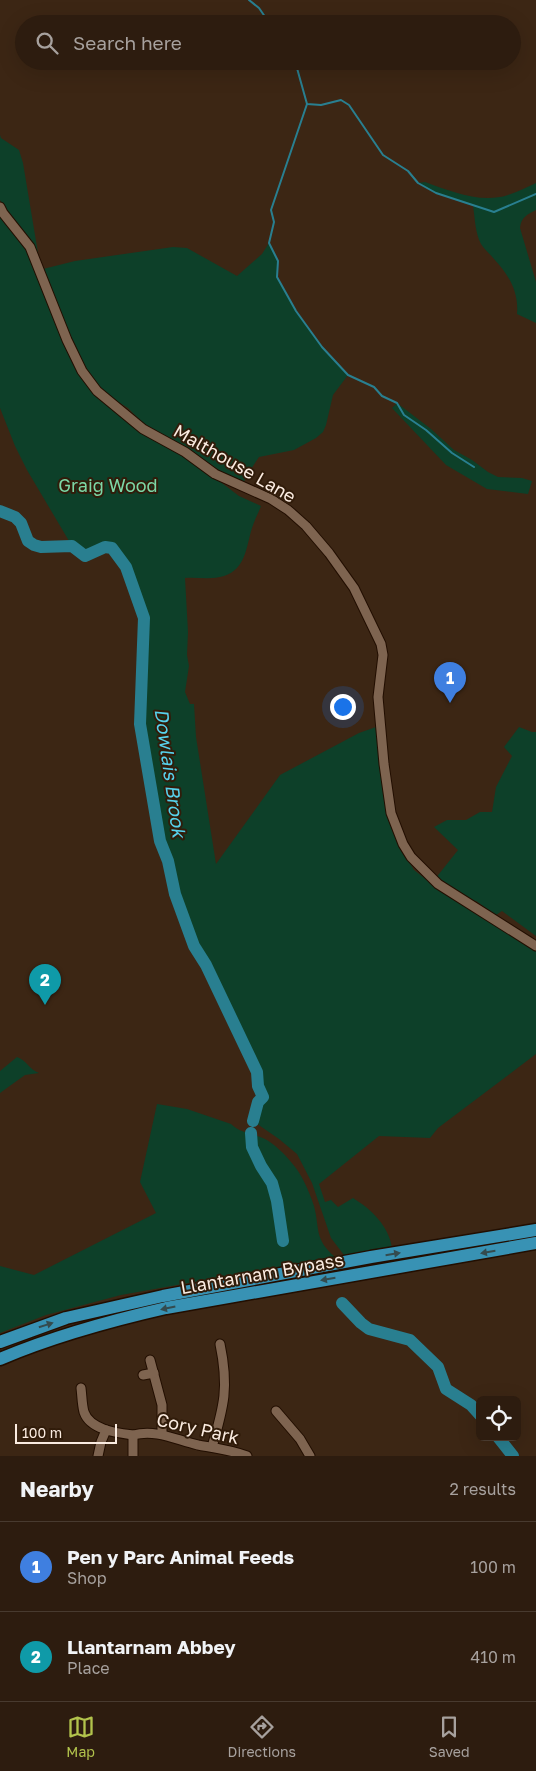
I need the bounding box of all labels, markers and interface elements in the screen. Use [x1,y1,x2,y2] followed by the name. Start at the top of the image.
[15,15,521,70] search box
[33,29,61,57] icon: search
[73,31,182,54] text: Search here
[170,419,300,507] street label: Malthouse Lane
[58,474,158,496] park label: Graig Wood
[434,662,466,703] pin: 1
[330,694,356,720] your location
[151,707,192,841] water label: Dowlais Brook
[29,964,61,1005] pin: 2
[179,1248,345,1298] street label: Llantarnam Bypass
[480,1248,496,1256] one-way arrow
[385,1250,401,1258] one-way arrow
[319,1275,335,1283] one-way arrow
[159,1304,175,1312] one-way arrow
[38,1321,53,1328] one-way arrow
[476,1396,521,1441] map controls
[476,1396,521,1441] button: locate
[155,1408,241,1448] street label: Cory Park
[15,1421,118,1444] scale bar
[22,1424,62,1441] text: 100 m
[20,1476,94,1502] text: Nearby
[450,1479,516,1499] text: 2 results
[67,1545,294,1568] text: Pen y Parc Animal Feeds
[32,1557,40,1577] text: 1
[470,1557,516,1577] text: 100 m
[67,1568,107,1588] text: Shop
[67,1635,236,1658] text: Llantarnam Abbey
[31,1647,41,1667] text: 2
[470,1647,516,1667] text: 410 m
[67,1658,110,1678] text: Place
[66,1713,95,1760] tab: Map
[228,1713,296,1760] tab: Directions
[429,1713,470,1760] tab: Saved

